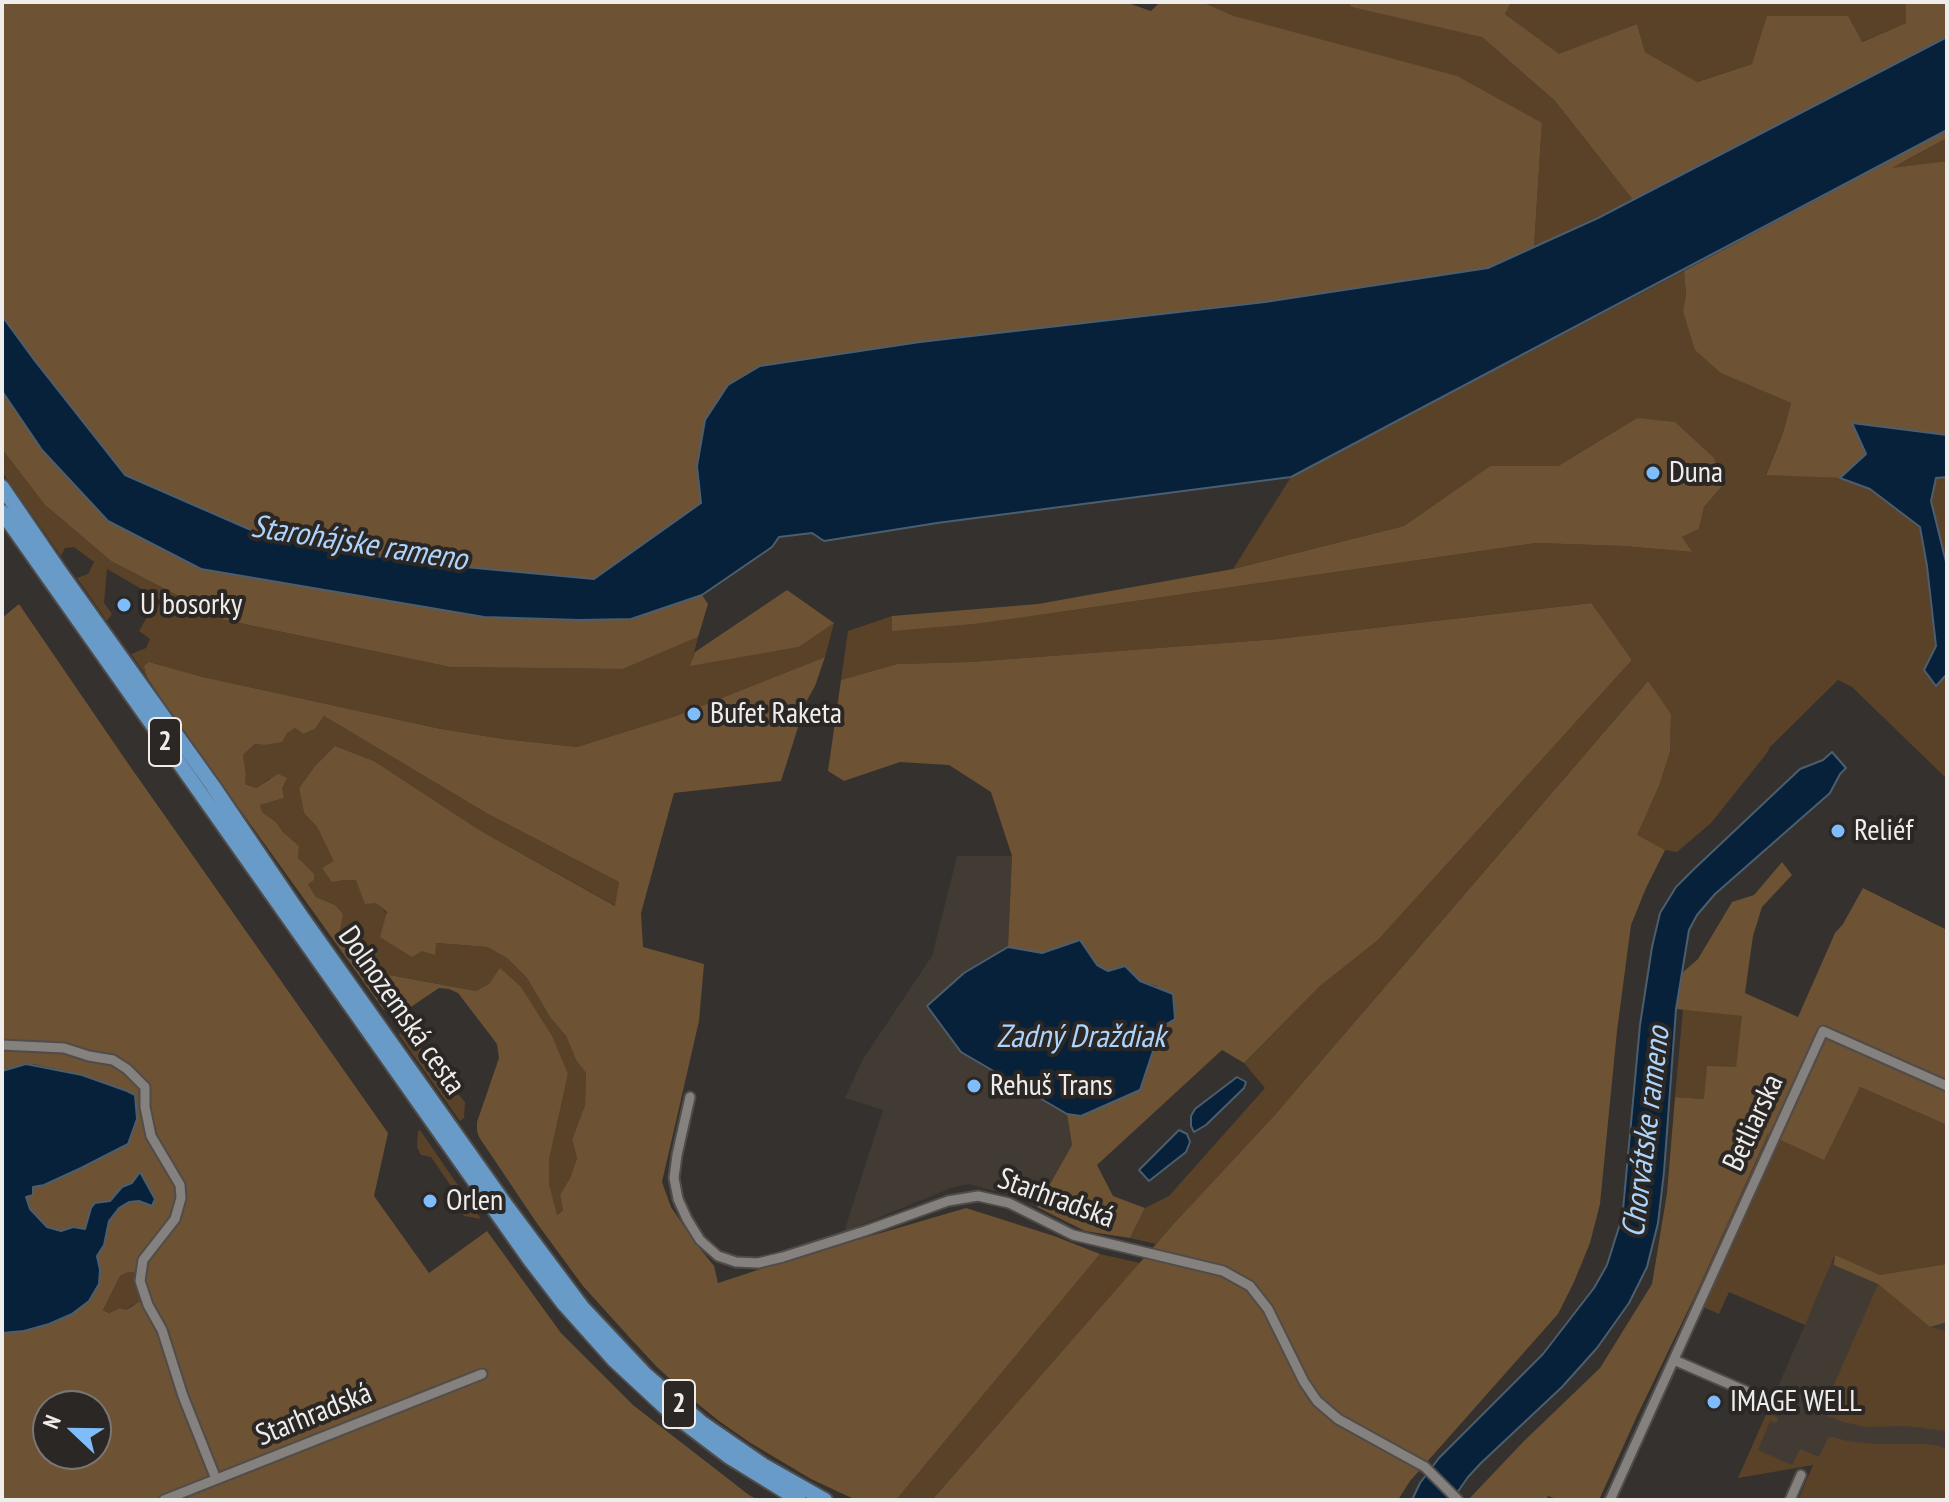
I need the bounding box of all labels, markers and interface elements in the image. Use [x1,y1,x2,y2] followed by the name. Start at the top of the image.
[1669,455,1723,491] place label: Duna
[1644,464,1662,482] marker: Duna
[248,508,470,580] water label: Starohájske rameno
[140,587,242,623] place label: U bosorky
[115,596,133,614] marker: U bosorky
[710,696,842,732] place label: Bufet Raketa
[685,705,703,723] marker: Bufet Raketa
[149,718,181,766] road number: 2
[1854,813,1913,849] place label: Reliéf
[1829,822,1847,840] marker: Reliéf
[330,920,472,1102] street label: Dolnozemská cesta
[997,1019,1165,1057] water label: Zadný Draždiak
[1615,1025,1679,1239] water label: Chorvátske rameno
[990,1068,1113,1104] place label: Rehuš Trans
[1716,1069,1792,1177] street label: Betliarska
[965,1077,983,1095] marker: Rehuš Trans
[993,1161,1119,1237] street label: Starhradská
[446,1183,503,1219] place label: Orlen
[421,1192,439,1210] marker: Orlen
[251,1376,377,1454] street label: Starhradská
[663,1380,695,1428] road number: 2
[1730,1384,1862,1420] place label: IMAGE WELL
[32,1390,112,1470] north arrow
[1705,1393,1723,1411] marker: IMAGE WELL
[36,1411,67,1433] text: N

